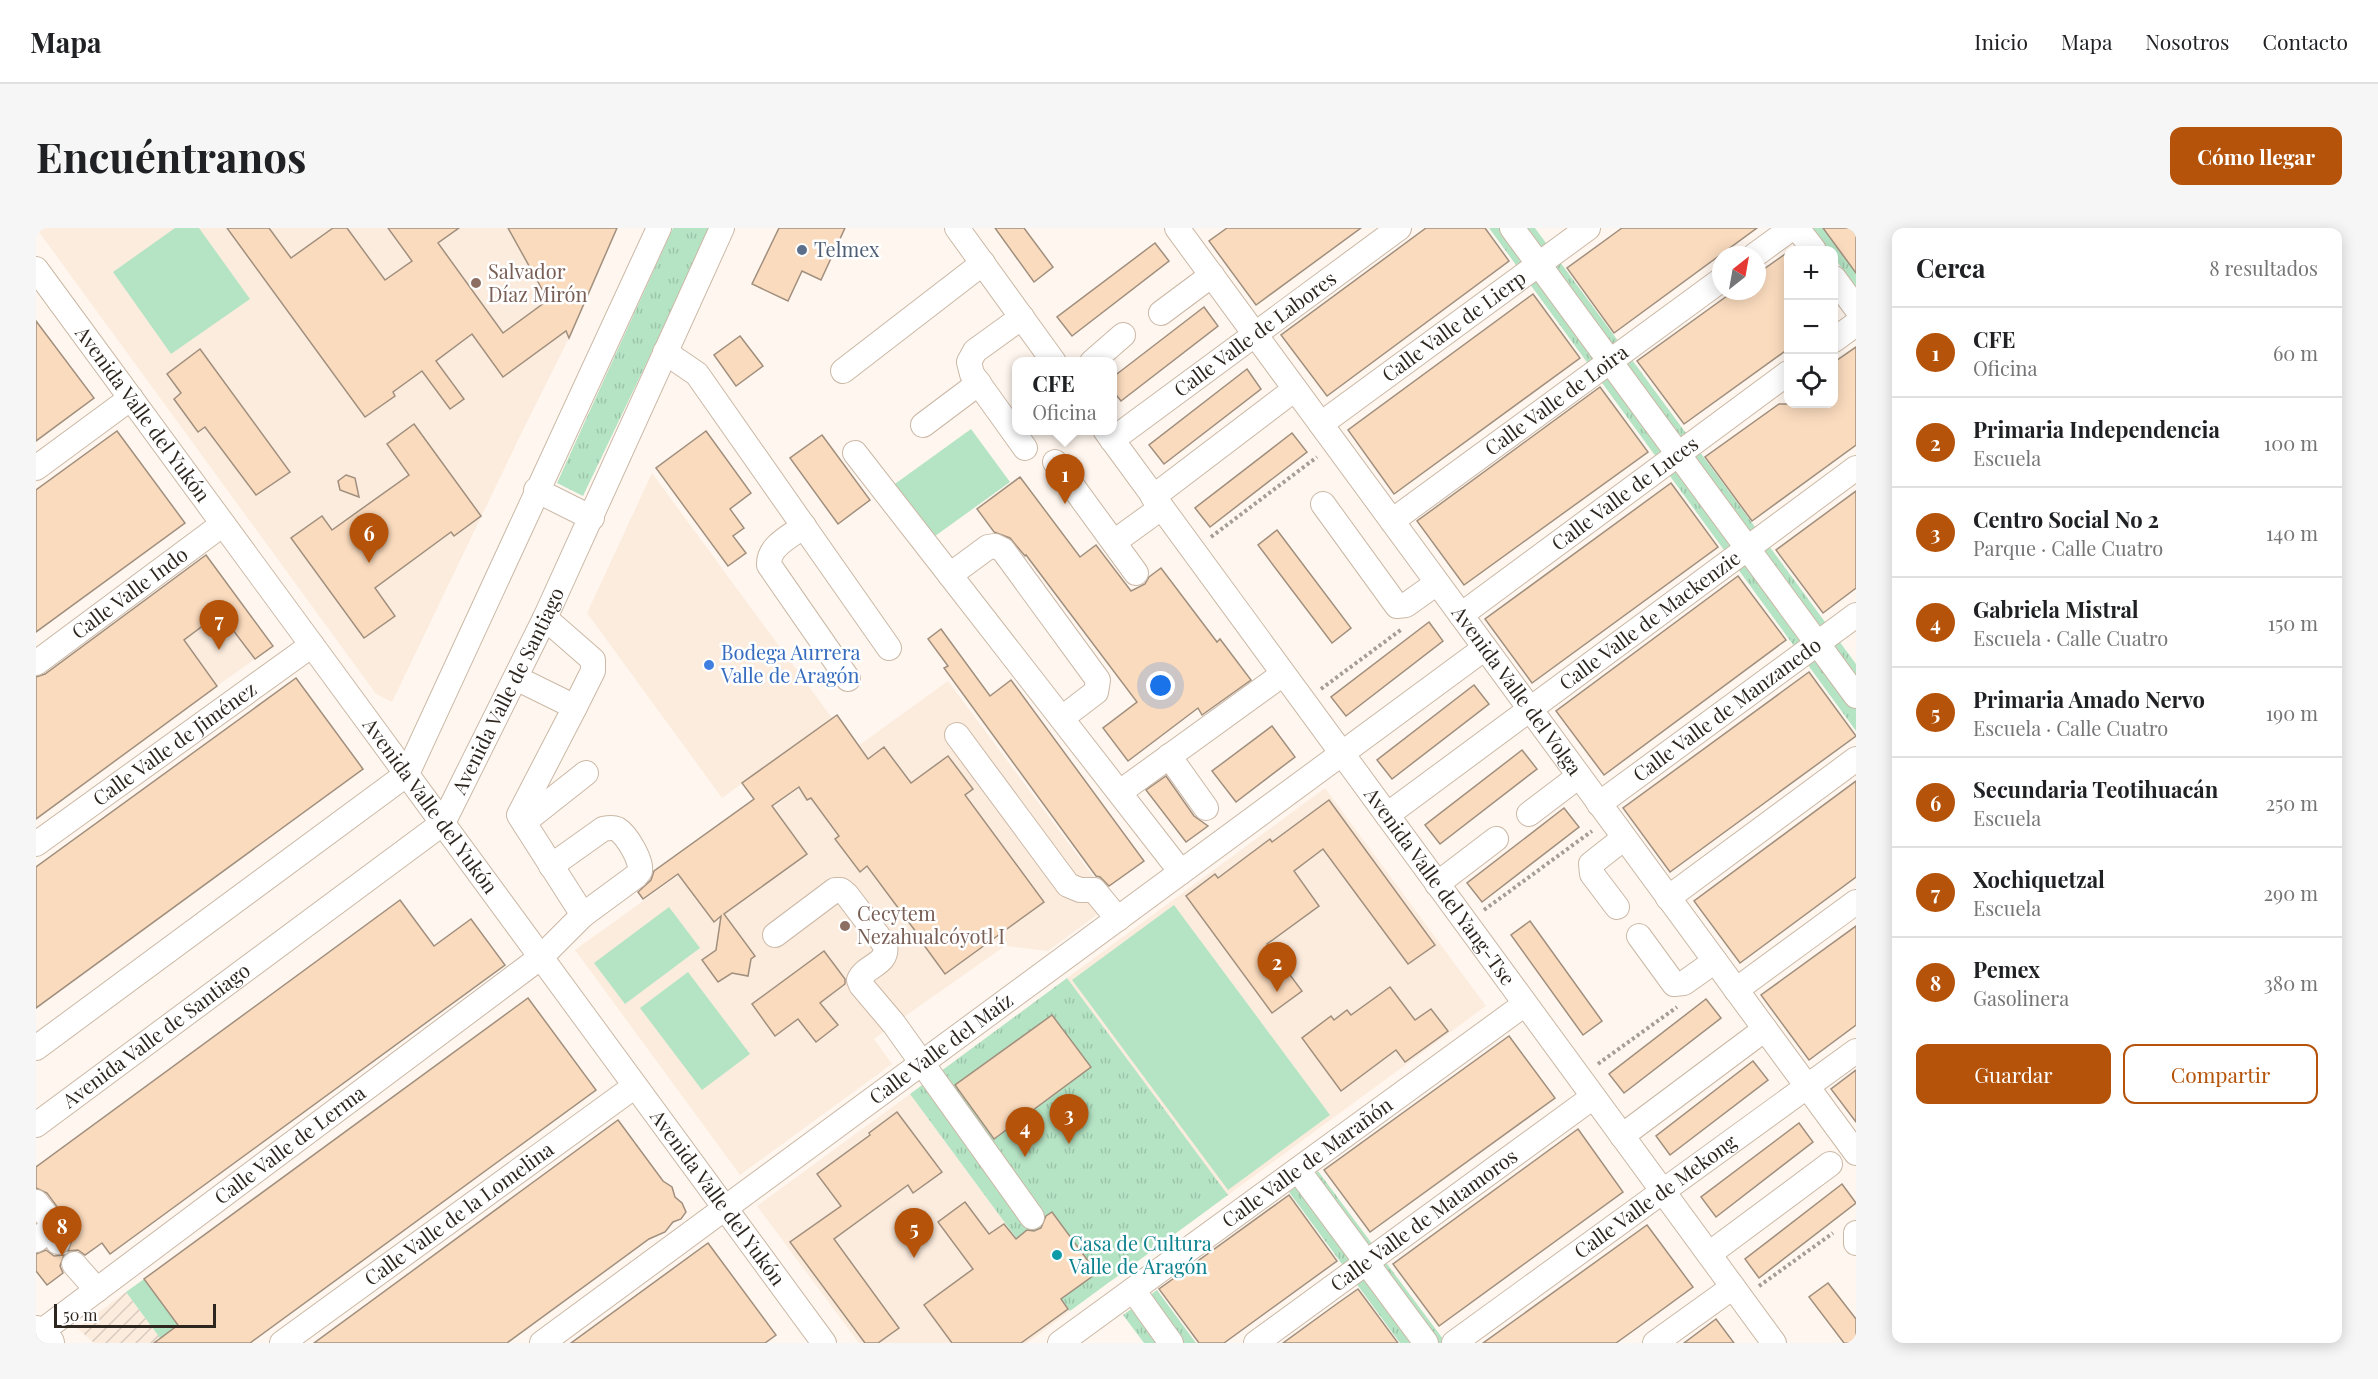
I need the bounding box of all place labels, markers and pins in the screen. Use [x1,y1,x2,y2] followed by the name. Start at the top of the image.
[814,235,880,262] place label: Telmex
[795,243,809,257] marker: Telmex
[488,257,588,307] place label: Salvador Díaz Mirón
[469,276,483,290] marker: Salvador Díaz Mirón
[1046,454,1084,504] pin: 1
[350,514,388,563] pin: 6
[200,600,238,650] pin: 7
[720,638,861,688] place label: Bodega Aurrera Valle de Aragón
[702,658,716,672] marker: Bodega Aurrera Valle de Aragón
[857,899,1005,949] place label: Cecytem Nezahualcóyotl I
[838,919,852,933] marker: Cecytem Nezahualcóyotl I
[1258,942,1296,992] pin: 2
[1050,1094,1088,1144] pin: 3
[1006,1108,1044,1157] pin: 4
[42,1206,82,1256] pin: 8
[894,1208,934,1258] pin: 5
[1068,1229,1212,1279] place label: Casa de Cultura Valle de Aragón
[1050,1248,1064,1262] marker: Casa de Cultura Valle de Aragón

